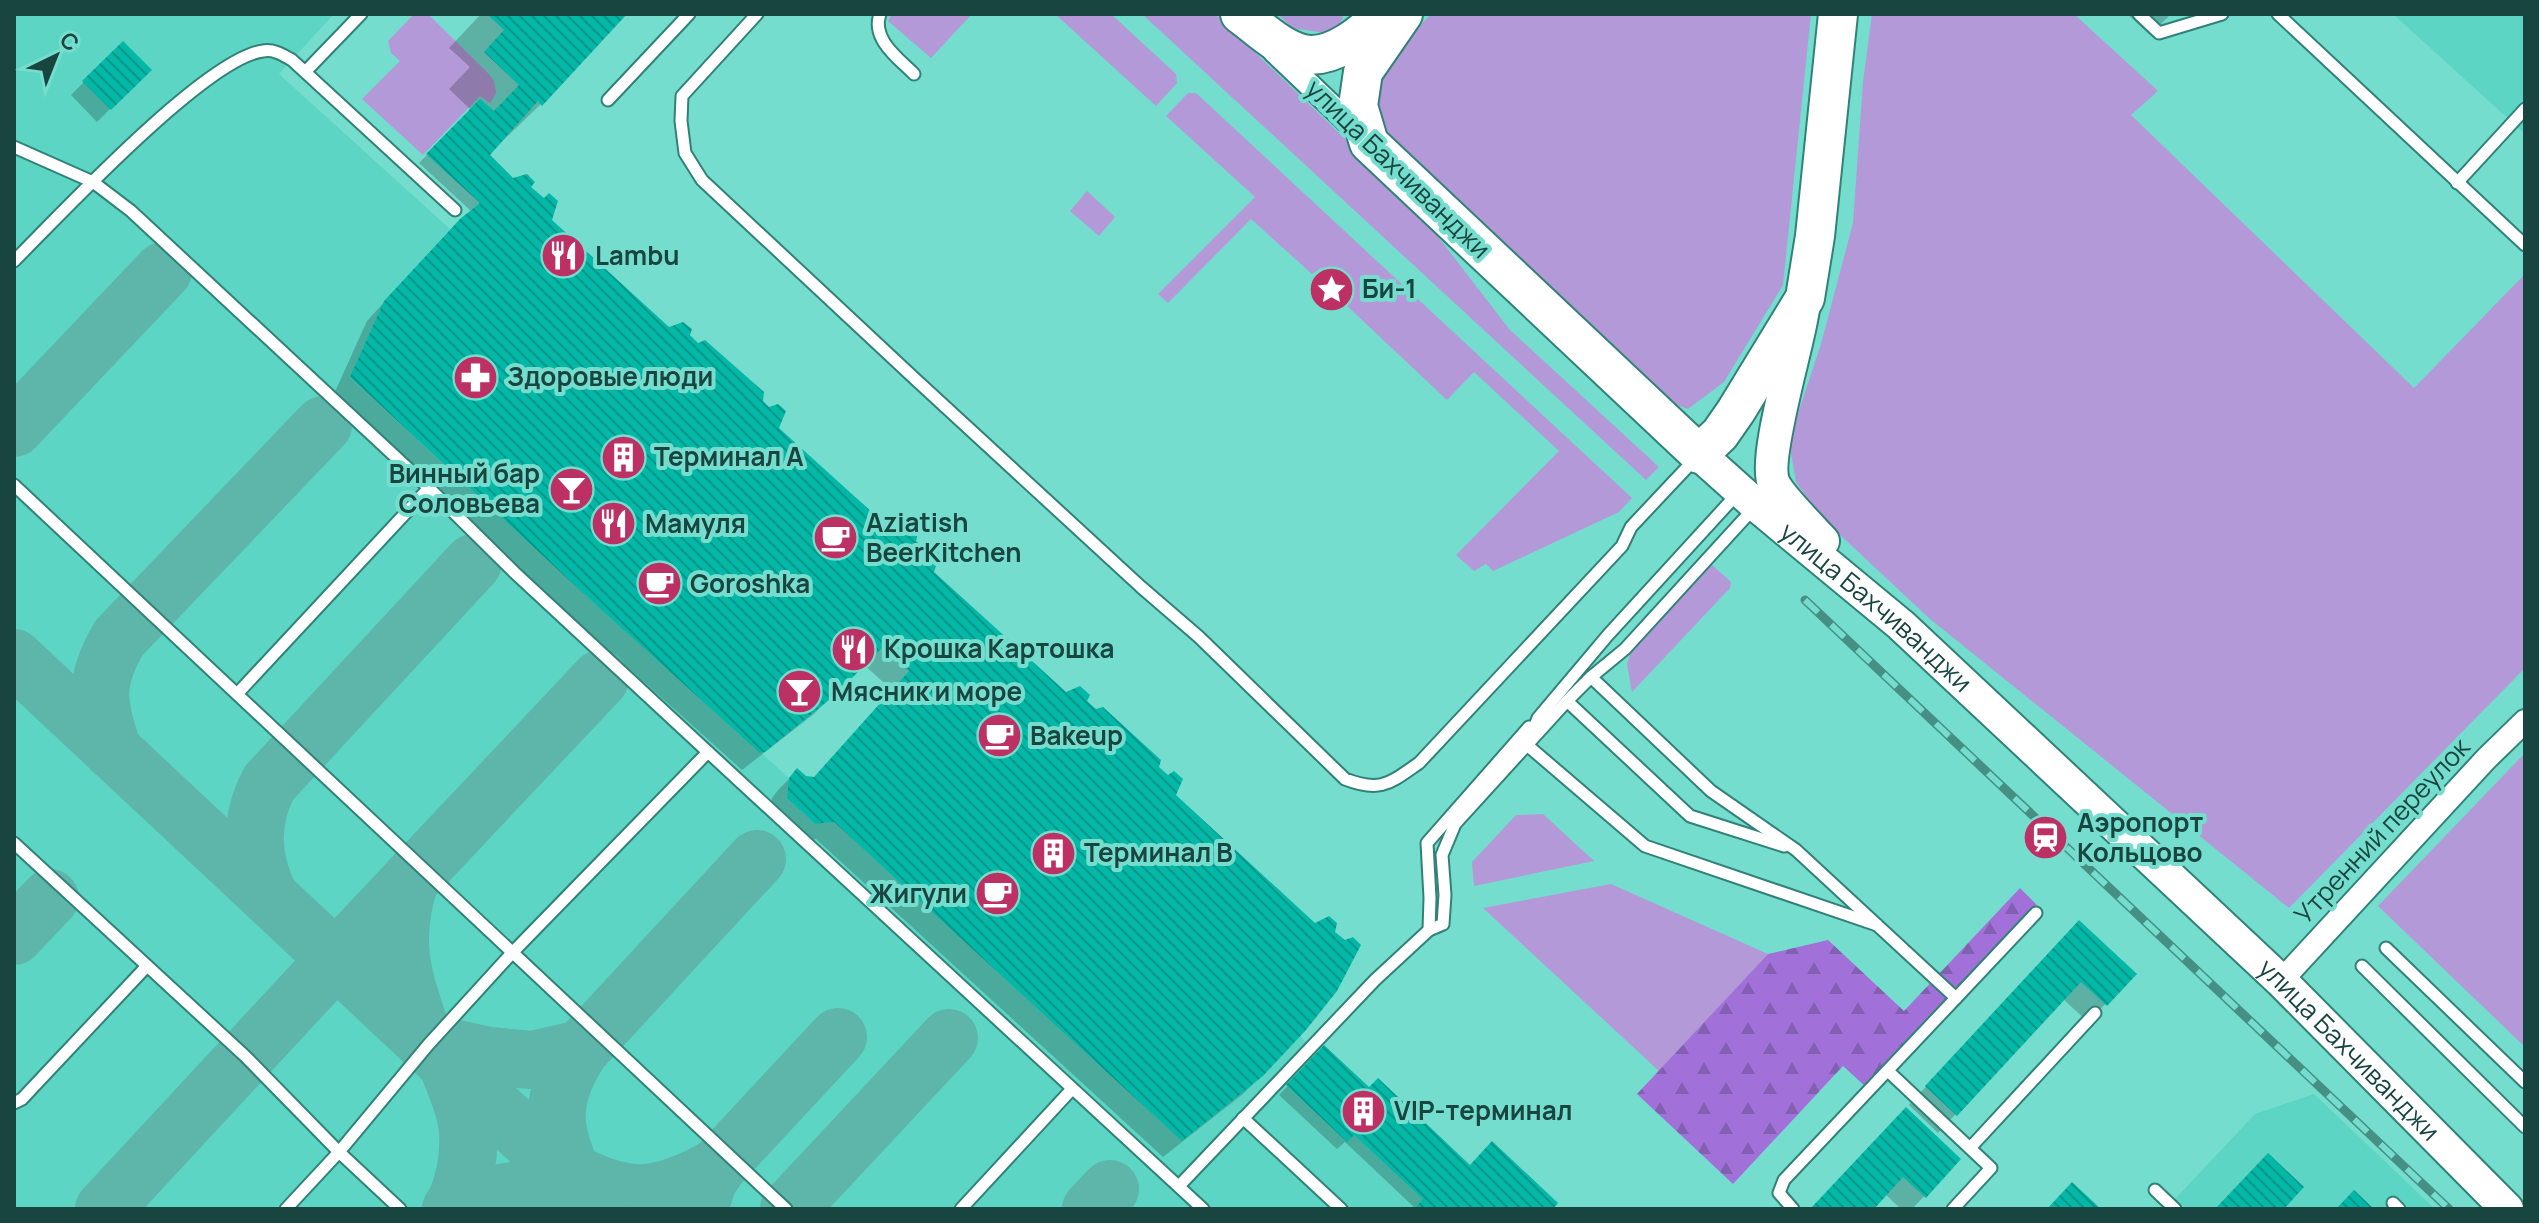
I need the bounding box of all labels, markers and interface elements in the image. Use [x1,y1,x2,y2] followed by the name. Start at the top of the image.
[16,16,96,96] north arrow
[53,25,86,58] text: С
[1299,71,1499,266] street label: улица Бахчиванджи
[540,232,588,280] restaurant icon: Lambu
[595,237,680,273] place label: Lambu
[1307,265,1355,313] place icon: Би-1
[1362,270,1417,306] place label: Би-1
[452,353,500,401] pharmacy icon: Здоровые люди
[507,358,713,394] place label: Здоровые люди
[599,433,647,481] building icon: Терминал А
[654,438,804,474] place label: Терминал А
[389,455,540,521] place label: Винный бар Соловьева
[547,465,595,513] bar icon: Винный бар Соловьева
[590,500,638,548] restaurant icon: Мамуля
[866,504,1022,570] place label: Aziatish BeerKitchen
[645,505,746,541] place label: Мамуля
[1773,513,1981,700] street label: улица Бахчиванджи
[811,514,859,562] cafe icon: Aziatish BeerKitchen
[635,560,683,608] cafe icon: Goroshka
[690,565,810,601] place label: Goroshka
[829,625,877,673] restaurant icon: Крошка Картошка
[884,630,1115,666] place label: Крошка Картошка
[776,668,824,716] bar icon: Мясник и море
[831,673,1022,709] place label: Мясник и море
[975,712,1023,760] cafe icon: Bakeup
[1030,717,1123,753] place label: Bakeup
[2286,729,2478,931] street label: Утренний переулок
[2077,804,2203,870] place label: Аэропорт Кольцово
[2022,814,2070,862] station icon: Аэропорт Кольцово
[1029,829,1077,877] building icon: Терминал B
[1084,834,1233,870] place label: Терминал B
[974,870,1022,918] cafe icon: Жигули
[870,875,967,911] place label: Жигули
[2251,950,2448,1148] street label: улица Бахчиванджи
[1339,1087,1387,1135] building icon: VIP-терминал
[1394,1092,1572,1128] place label: VIP-терминал

